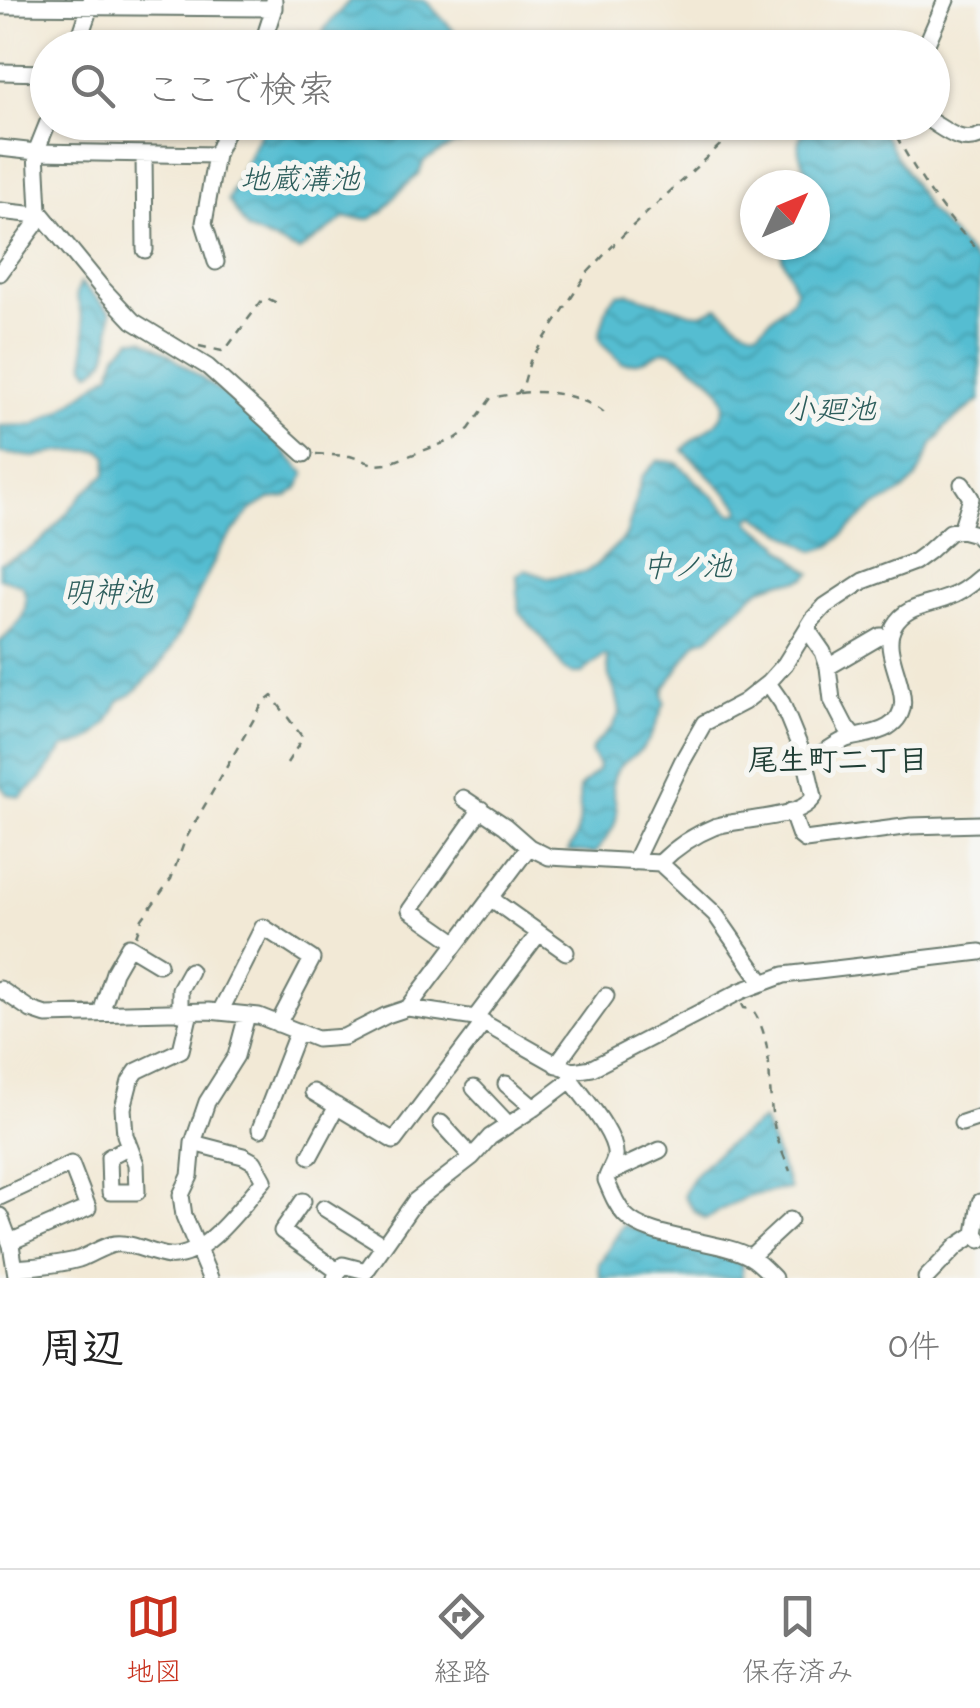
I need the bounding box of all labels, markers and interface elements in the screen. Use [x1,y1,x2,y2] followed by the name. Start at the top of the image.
[30,30,950,140] search box
[65,58,120,113] icon: search
[145,62,335,112] text: ここで検索
[240,157,361,197] water label: 地蔵溝池
[740,170,830,260] north arrow
[786,387,877,427] water label: 小廻池
[642,544,733,584] water label: 中ノ池
[63,570,154,610] water label: 明神池
[748,738,928,778] district label: 尾生町二丁目
[40,1318,124,1373] text: 周辺
[888,1323,940,1365] text: 0件
[126,1589,182,1689] tab: 地図
[434,1589,490,1689] tab: 経路
[742,1589,854,1689] tab: 保存済み

